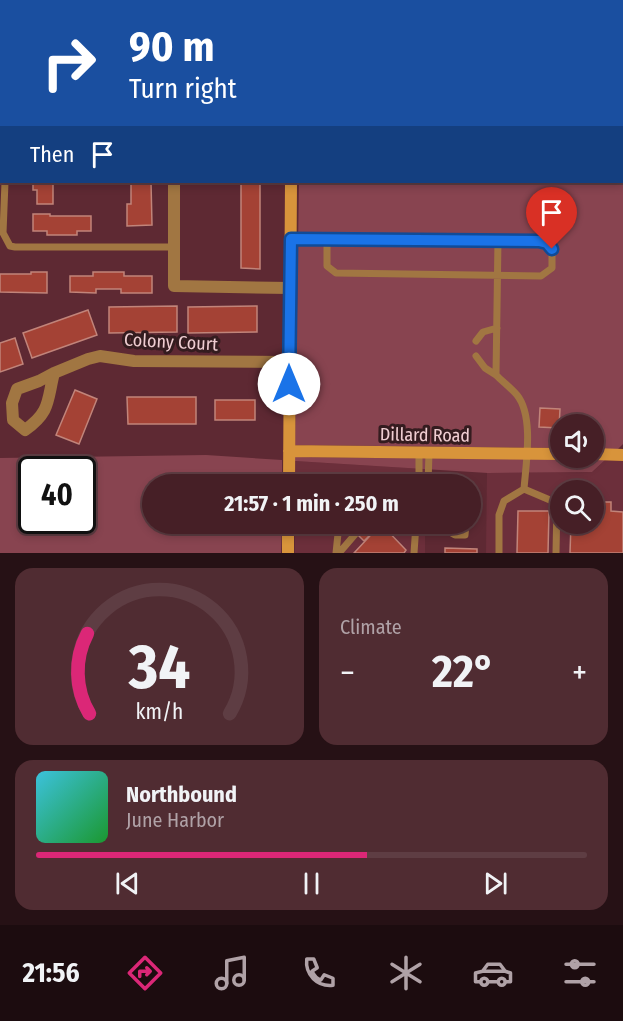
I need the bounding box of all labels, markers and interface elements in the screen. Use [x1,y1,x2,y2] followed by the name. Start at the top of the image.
[129,22,214,72] text: 90 m
[30,24,108,102] icon: right
[129,73,237,105] text: Turn right
[86,138,119,171] icon: arrive
[30,141,74,168] text: Then
[526,187,577,249] pin
[535,196,568,229] icon: arrive
[124,329,219,355] street label: Colony Court
[257,352,321,416] position arrow
[550,414,604,534] map controls
[550,414,604,468] button: sound
[380,423,470,447] street label: Dillard Road
[18,456,96,534] speed limit sign: 40
[550,480,604,534] button: search
[224,490,399,517] text: 21:57 · 1 min · 250 m
[340,615,402,639] text: Climate
[128,630,190,705] text: 34
[432,645,495,699] text: 22°
[340,653,355,693] text: −
[572,653,587,693] text: +
[136,699,183,725] text: km/h
[126,781,237,808] text: Northbound
[126,808,224,832] text: June Harbor
[111,867,144,900] icon: previous
[295,867,328,900] icon: pause
[479,867,512,900] icon: next
[124,952,166,994] icon: directions
[211,952,253,994] icon: music
[298,952,340,994] icon: phone
[385,952,427,994] icon: climate
[472,952,514,994] icon: car
[559,952,601,994] icon: filters
[22,957,80,989] text: 21:56

